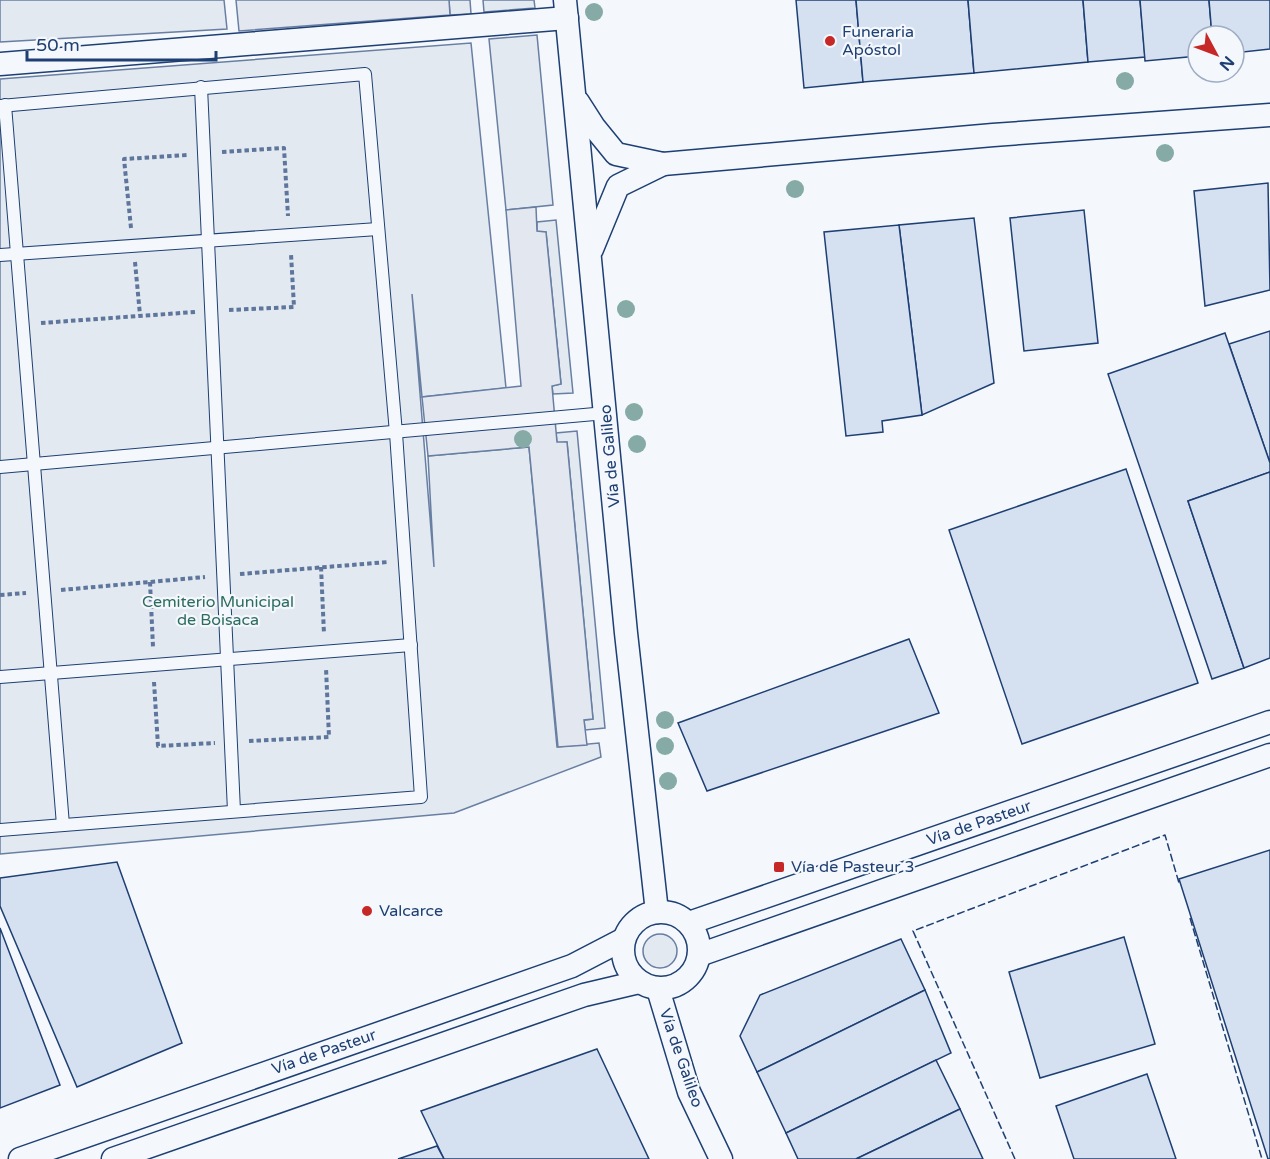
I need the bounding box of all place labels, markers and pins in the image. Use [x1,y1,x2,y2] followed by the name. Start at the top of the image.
[842,22,914,60] place label: Funeraria Apóstol
[823,34,837,48] marker: Funeraria Apóstol
[791,857,914,877] place label: Vía de Pasteur 3
[772,860,786,874] marker: Vía de Pasteur 3
[379,901,443,921] place label: Valcarce
[360,904,374,918] marker: Valcarce

